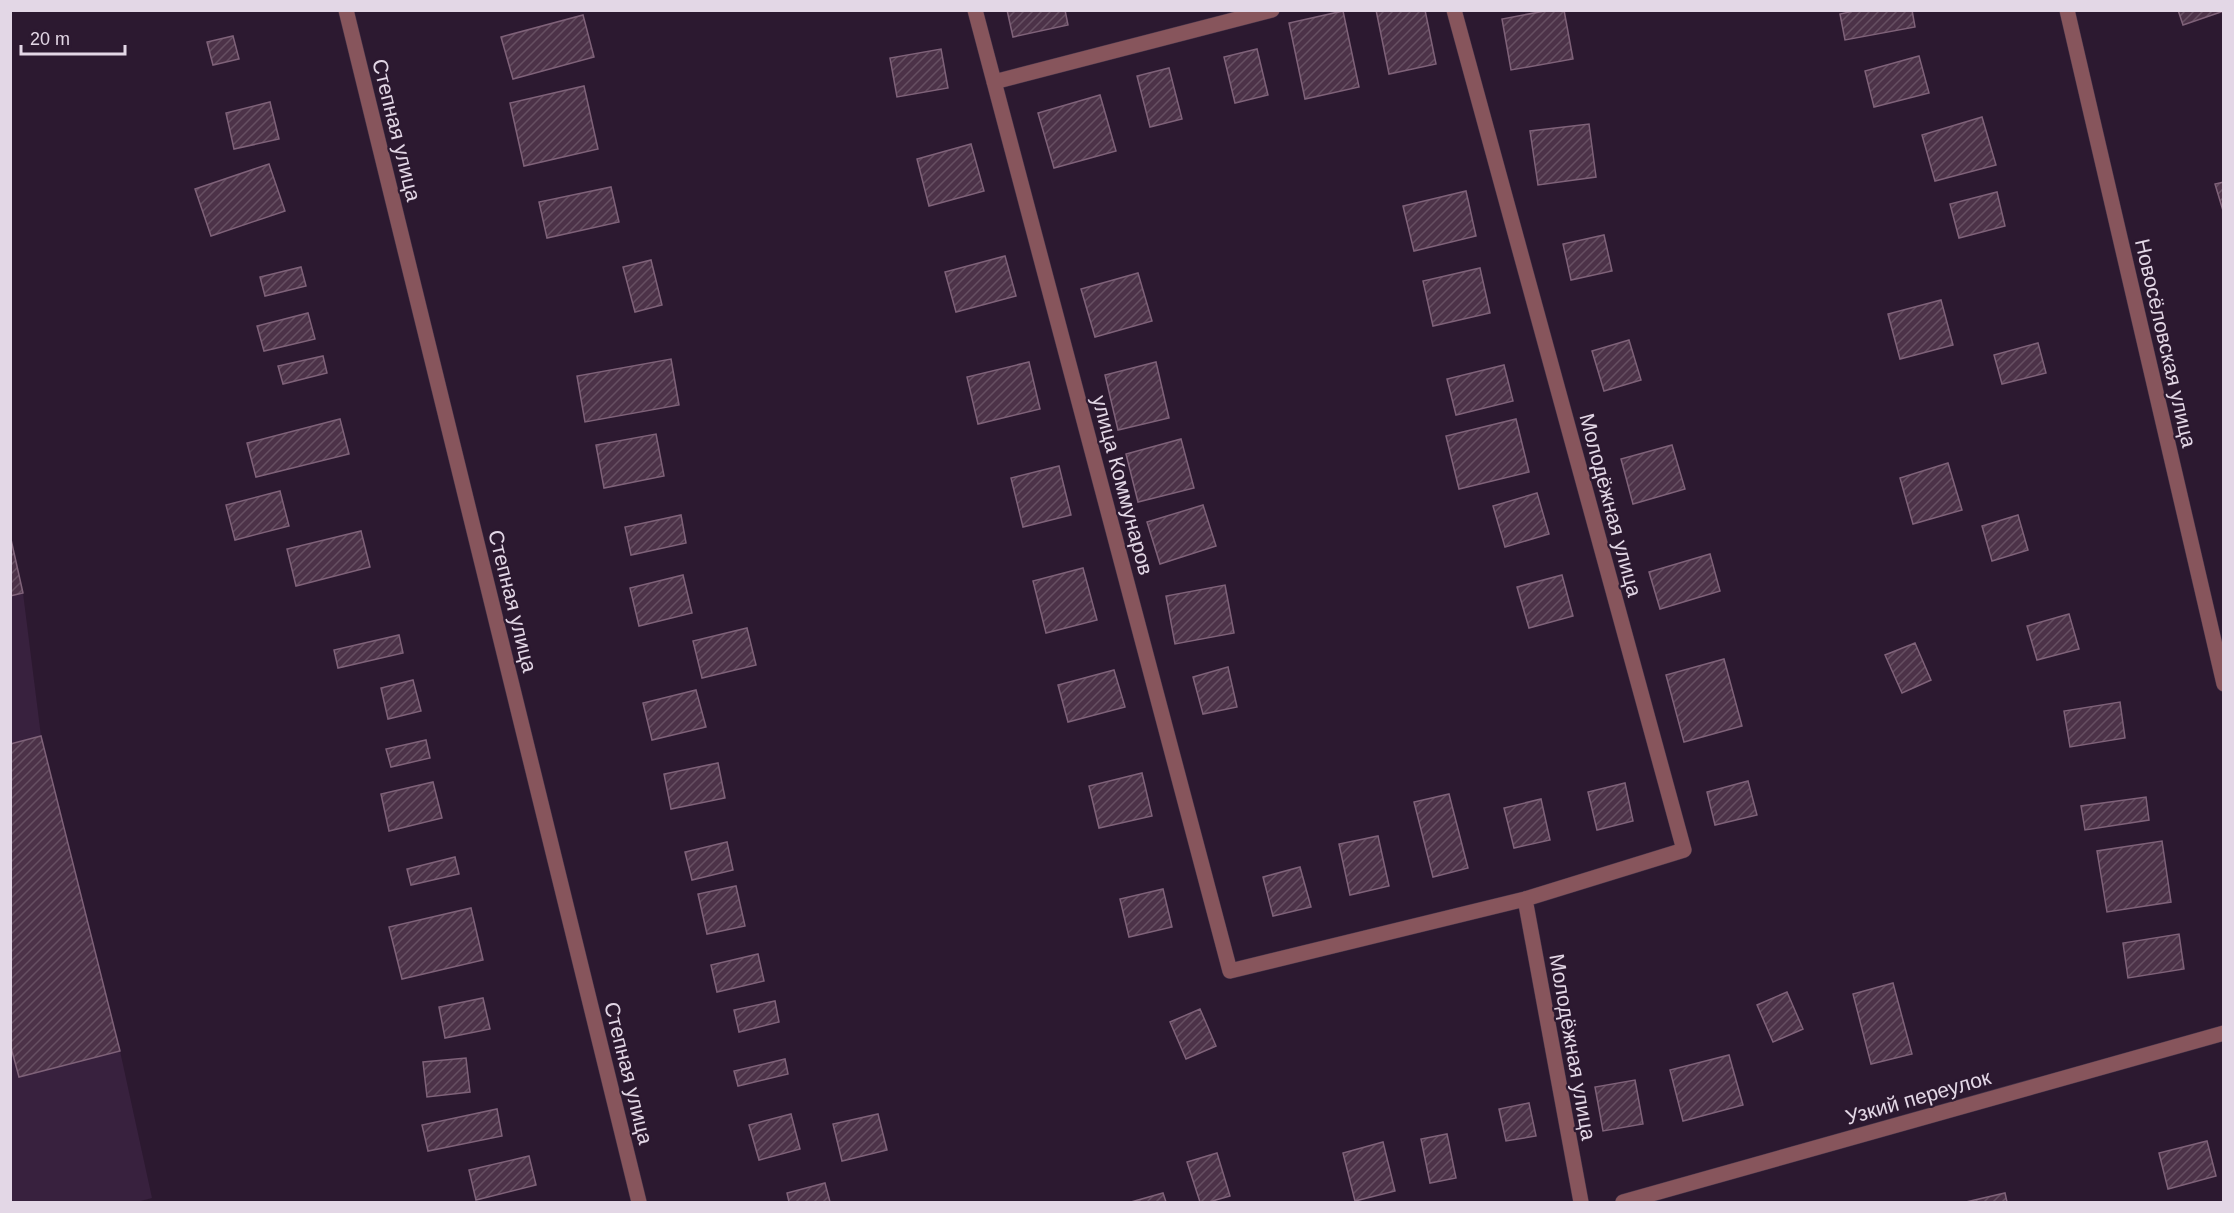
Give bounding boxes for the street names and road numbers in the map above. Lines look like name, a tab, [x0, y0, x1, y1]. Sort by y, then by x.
street label: Степная улица	[368, 56, 426, 204]
street label: Новосёловская улица	[2131, 236, 2201, 450]
street label: улица Коммунаров	[1088, 393, 1158, 577]
street label: Молодёжная улица	[1575, 411, 1647, 599]
street label: Степная улица	[484, 527, 542, 675]
street label: Молодёжная улица	[1545, 952, 1601, 1142]
street label: Степная улица	[600, 999, 658, 1147]
street label: Узкий переулок	[1843, 1065, 1994, 1129]

